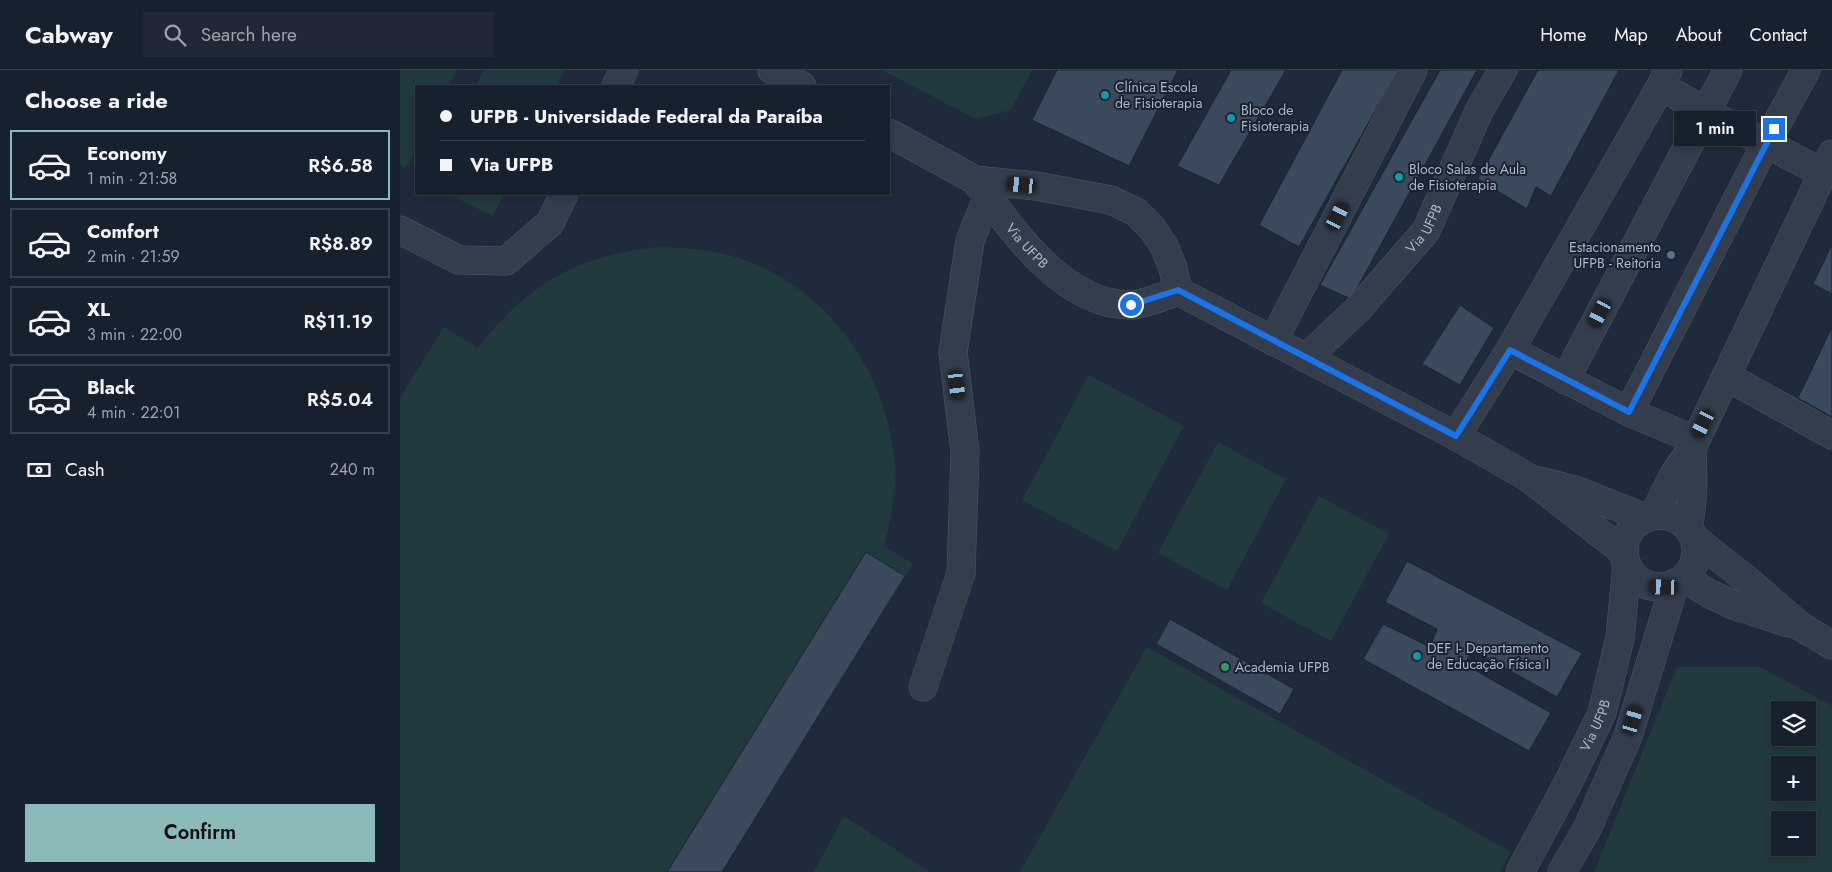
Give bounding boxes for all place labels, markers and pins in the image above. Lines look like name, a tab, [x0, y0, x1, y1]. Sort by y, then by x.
place label: Clínica Escola de Fisioterapia	[1115, 77, 1202, 113]
marker: Clínica Escola de Fisioterapia	[1099, 89, 1111, 101]
place label: Bloco de Fisioterapia	[1241, 100, 1309, 136]
marker: Bloco de Fisioterapia	[1225, 112, 1237, 124]
place label: Bloco Salas de Aula de Fisioterapia	[1409, 159, 1526, 195]
marker: Bloco Salas de Aula de Fisioterapia	[1393, 171, 1405, 183]
place label: Estacionamento UFPB - Reitoria	[1569, 237, 1661, 273]
marker: Estacionamento UFPB - Reitoria	[1665, 249, 1677, 261]
place label: DEF I- Departamento de Educação Física I	[1427, 638, 1549, 674]
marker: DEF I- Departamento de Educação Física I	[1411, 650, 1423, 662]
place label: Academia UFPB	[1235, 657, 1330, 677]
marker: Academia UFPB	[1219, 661, 1231, 673]

